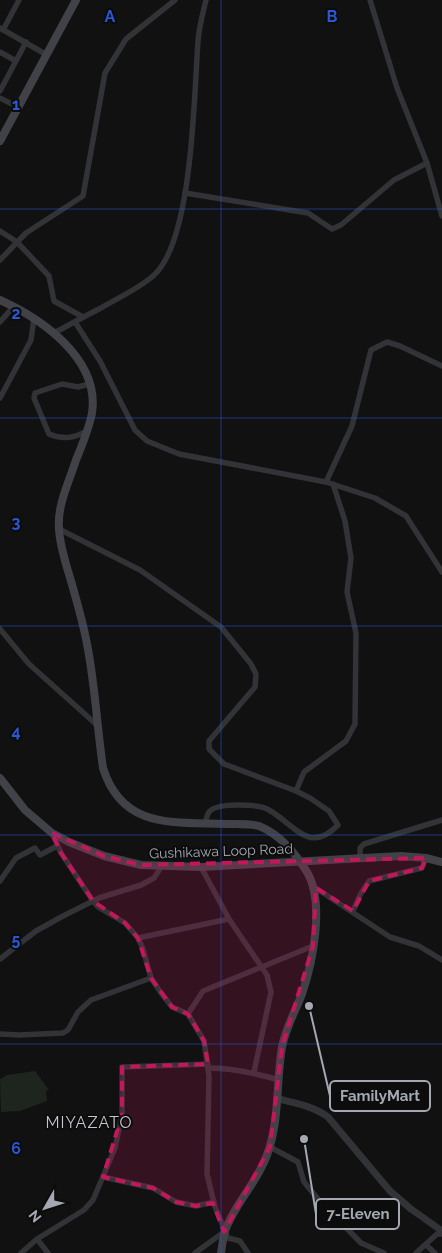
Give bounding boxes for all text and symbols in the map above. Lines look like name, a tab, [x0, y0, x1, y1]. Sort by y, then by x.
text: A	[105, 7, 116, 26]
text: B	[327, 7, 338, 26]
text: 1	[12, 95, 20, 114]
text: 2	[11, 304, 21, 323]
text: 3	[12, 513, 21, 532]
text: 4	[11, 722, 21, 741]
street label: Gushikawa Loop Road	[149, 840, 293, 862]
text: 5	[12, 930, 21, 949]
callout: FamilyMart	[330, 1081, 430, 1111]
text: FamilyMart	[340, 1087, 420, 1105]
district label: MIYAZATO	[45, 1113, 133, 1132]
text: 6	[11, 1139, 21, 1158]
north arrow	[20, 1183, 70, 1233]
callout: 7-Eleven	[316, 1199, 399, 1229]
text: 7-Eleven	[327, 1205, 389, 1223]
text: N	[25, 1207, 44, 1225]

